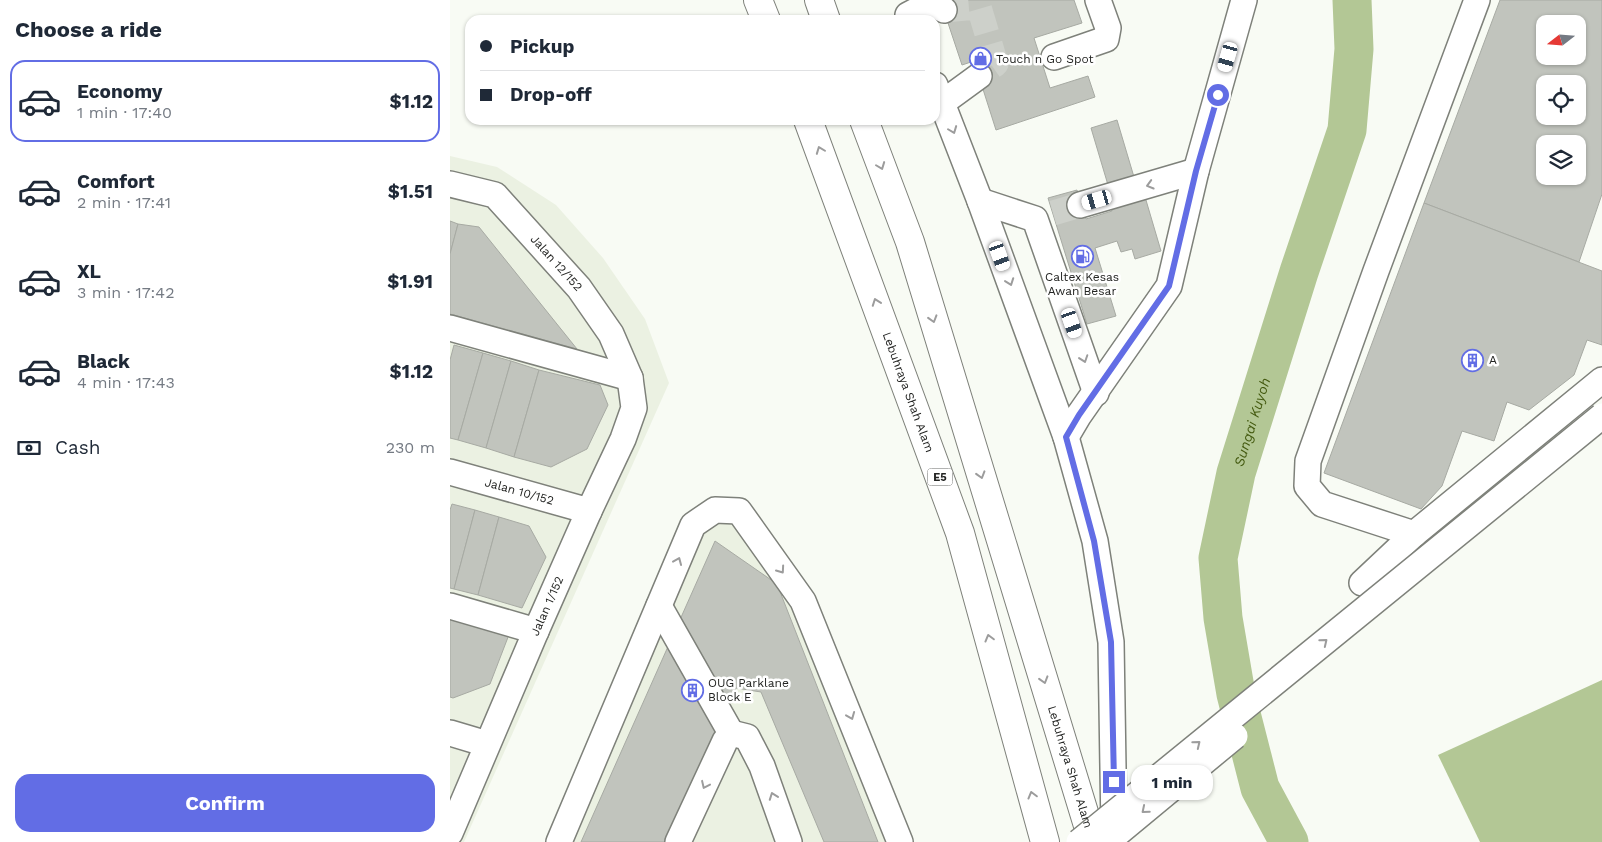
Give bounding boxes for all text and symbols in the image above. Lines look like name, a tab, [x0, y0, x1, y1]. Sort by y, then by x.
north arrow	[1536, 15, 1586, 65]
map controls	[1536, 15, 1586, 185]
text: Choose a ride	[15, 17, 162, 42]
text: Pickup	[510, 35, 574, 58]
car	[1216, 41, 1239, 73]
shop icon: Touch n Go Spot	[968, 47, 992, 71]
place label: Touch n Go Spot	[996, 52, 1094, 66]
button: locate	[1536, 75, 1586, 125]
icon: car	[17, 79, 62, 124]
text: Economy	[77, 80, 162, 103]
text: Drop-off	[510, 83, 592, 106]
route start	[1207, 84, 1229, 106]
text: $1.12	[390, 90, 433, 113]
text: 1 min · 17:40	[77, 103, 172, 122]
one-way arrow	[946, 125, 957, 134]
button: layers	[1536, 135, 1586, 185]
one-way arrow	[815, 146, 825, 154]
one-way arrow	[875, 161, 885, 169]
icon: car	[17, 169, 62, 214]
text: Comfort	[77, 170, 155, 193]
one-way arrow	[1146, 179, 1154, 189]
text: $1.51	[388, 180, 433, 203]
car	[1080, 189, 1113, 211]
text: 2 min · 17:41	[77, 193, 171, 212]
street label: Jalan 12/152	[528, 232, 585, 294]
car	[987, 239, 1012, 273]
fuel station icon: Caltex Kesas Awan Besar	[1070, 244, 1094, 268]
icon: car	[17, 259, 62, 304]
text: XL	[77, 260, 101, 283]
text: $1.91	[387, 270, 433, 293]
place label: Caltex Kesas Awan Besar	[1045, 270, 1119, 298]
one-way arrow	[1004, 278, 1014, 286]
text: 3 min · 17:42	[77, 283, 174, 302]
one-way arrow	[872, 298, 882, 307]
car	[1060, 306, 1083, 340]
one-way arrow	[928, 315, 938, 323]
street label: Lebuhraya Shah Alam	[880, 330, 937, 454]
building icon: A	[1461, 348, 1485, 372]
icon: car	[17, 349, 62, 394]
text: Black	[77, 350, 130, 373]
place label: A	[1489, 353, 1497, 367]
one-way arrow	[1078, 354, 1088, 363]
text: $1.12	[390, 360, 433, 383]
text: 4 min · 17:43	[77, 373, 175, 392]
water label: Sungai Kuyoh	[1231, 376, 1273, 468]
icon: cash	[15, 434, 43, 462]
text: Cash	[55, 436, 101, 459]
text: 230 m	[386, 438, 435, 457]
road number: E5	[928, 468, 952, 486]
one-way arrow	[975, 470, 985, 478]
street label: Jalan 10/152	[483, 475, 555, 508]
one-way arrow	[671, 557, 682, 566]
one-way arrow	[775, 564, 784, 574]
street label: Jalan 1/152	[528, 574, 566, 638]
one-way arrow	[984, 634, 995, 643]
one-way arrow	[1318, 638, 1327, 647]
place label: OUG Parklane Block E	[708, 676, 789, 704]
one-way arrow	[1038, 676, 1048, 684]
building icon: OUG Parklane Block E	[680, 678, 704, 702]
street label: Lebuhraya Shah Alam	[1045, 704, 1095, 830]
one-way arrow	[844, 711, 855, 720]
one-way arrow	[1192, 741, 1201, 750]
callout: 1 min	[1132, 764, 1214, 800]
route end	[1103, 771, 1125, 793]
text: 1 min	[1151, 773, 1193, 792]
button: Confirm	[15, 774, 435, 832]
one-way arrow	[700, 780, 711, 789]
one-way arrow	[1027, 791, 1038, 799]
one-way arrow	[769, 792, 779, 801]
one-way arrow	[1142, 805, 1151, 813]

